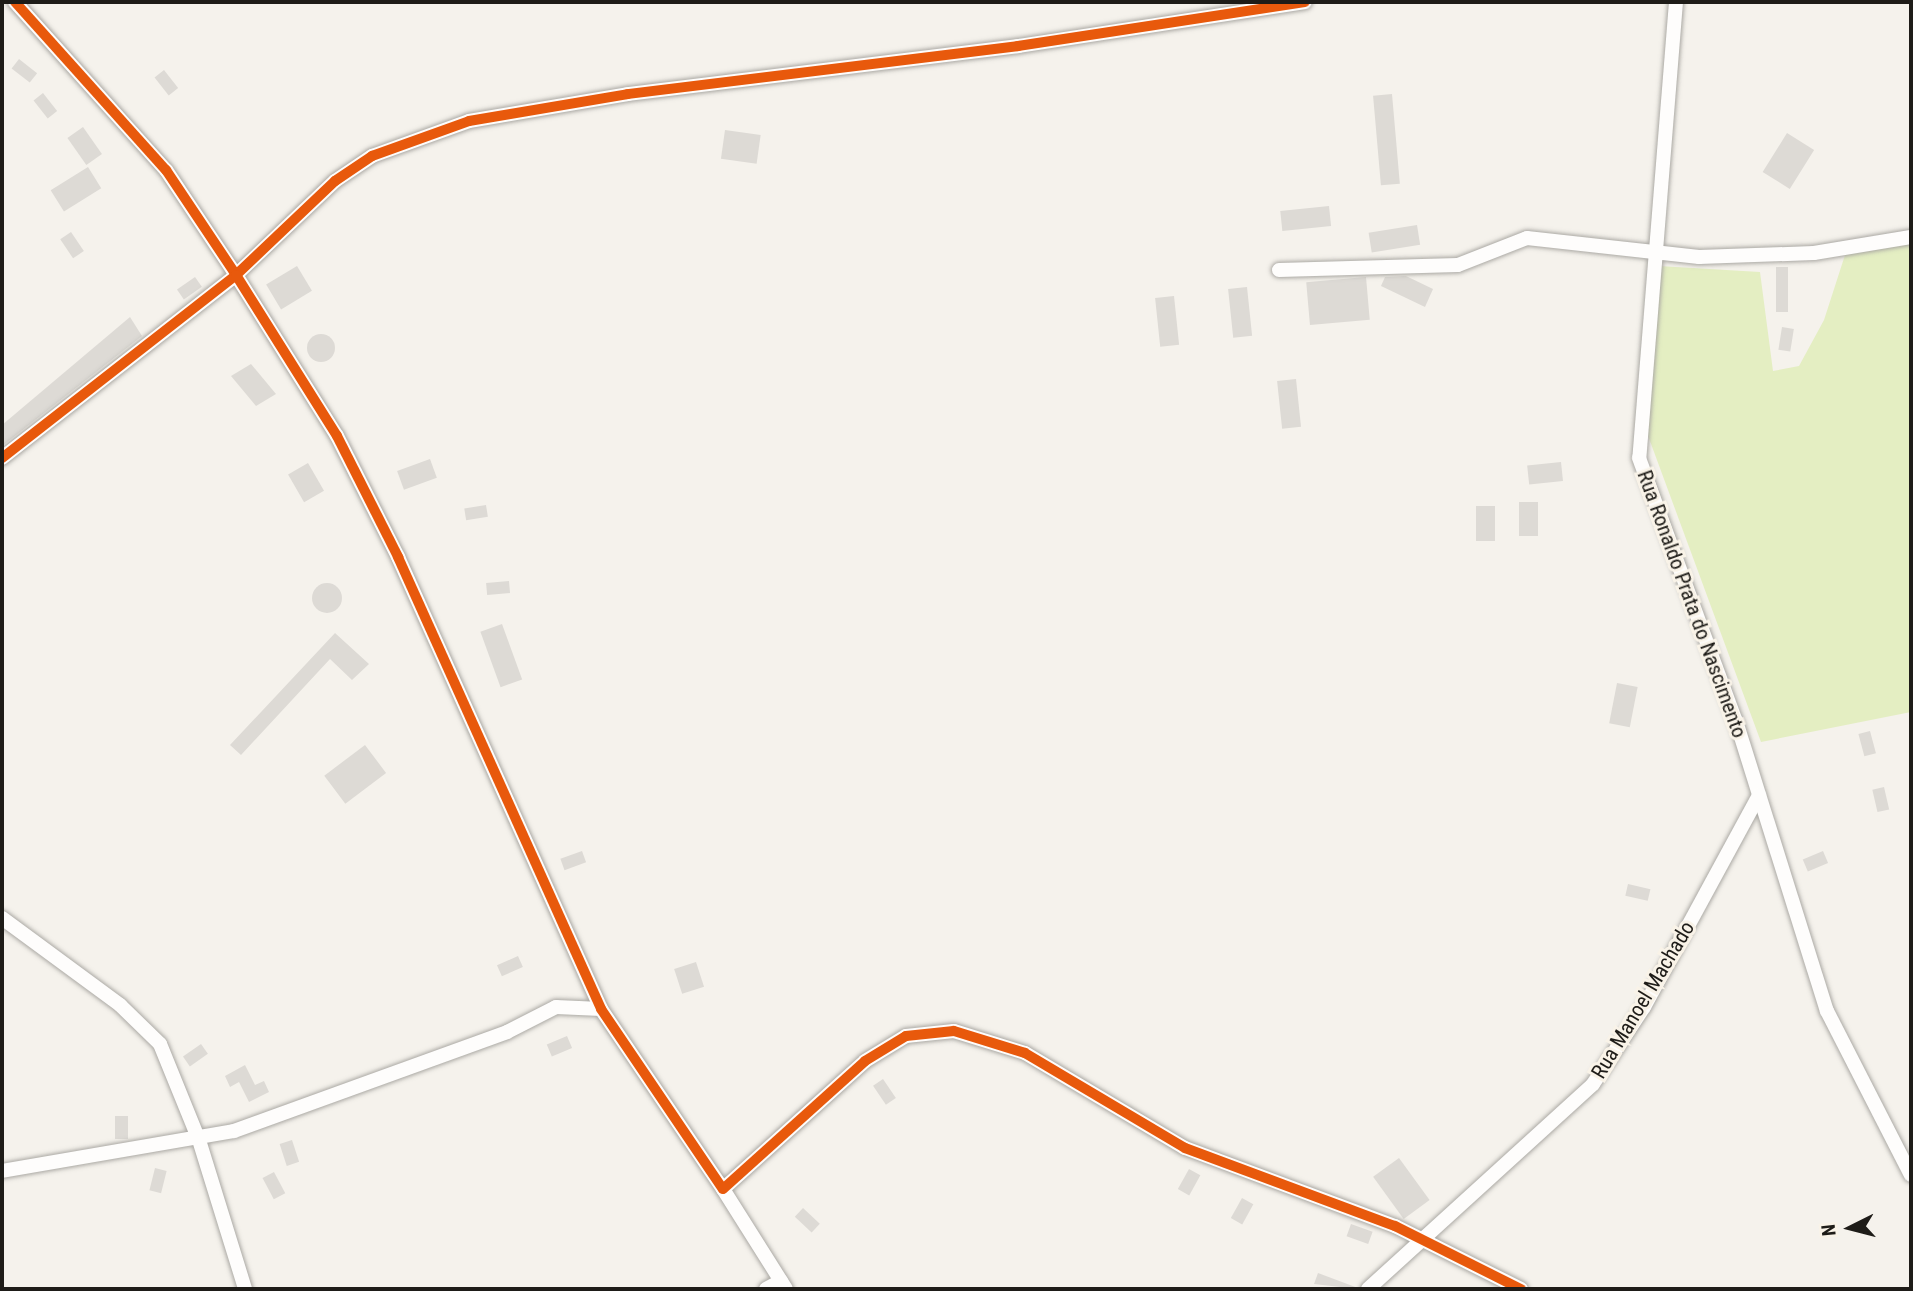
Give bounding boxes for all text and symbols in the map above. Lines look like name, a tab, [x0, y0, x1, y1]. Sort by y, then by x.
street label: Rua Ronaldo Prata do Nascimento	[1632, 467, 1752, 741]
street label: Rua Manoel Machado	[1586, 917, 1700, 1083]
north arrow	[1815, 1193, 1885, 1263]
text: N	[1817, 1223, 1841, 1237]

